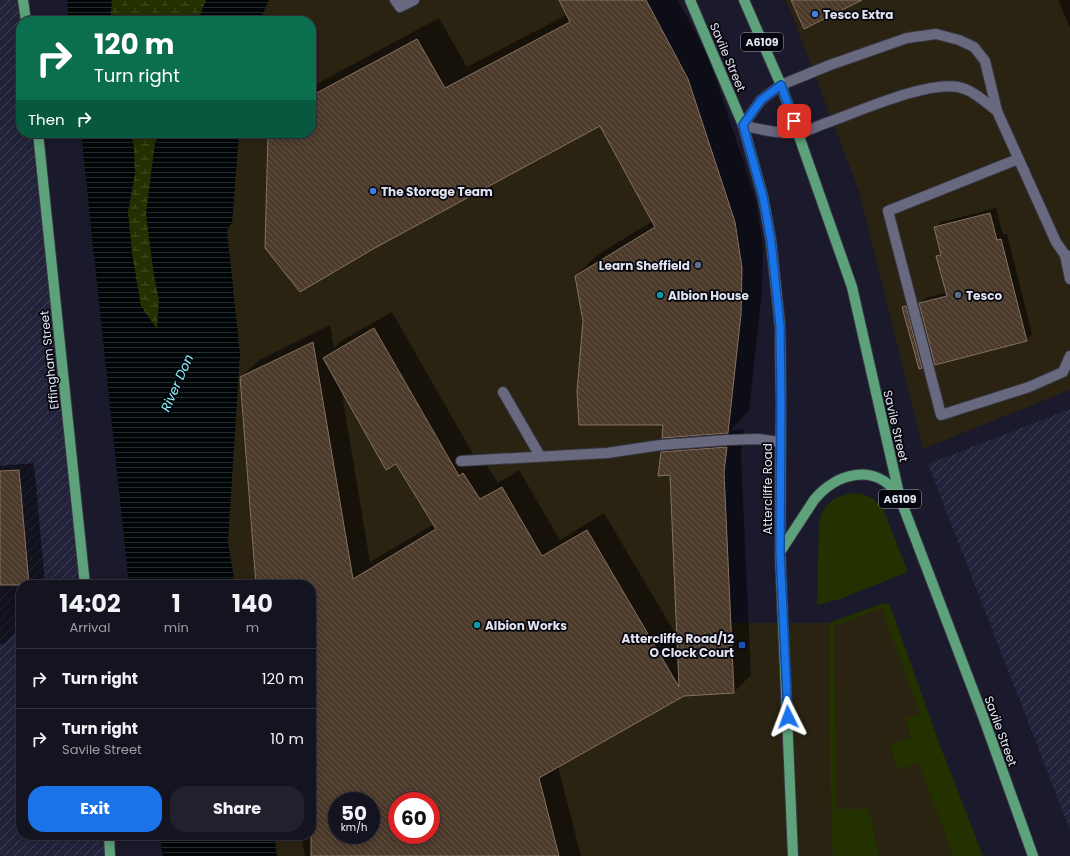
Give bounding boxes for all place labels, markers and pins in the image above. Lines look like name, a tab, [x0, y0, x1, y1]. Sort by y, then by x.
place label: Tesco Extra	[823, 6, 893, 23]
marker: Tesco Extra	[810, 9, 820, 19]
pin	[777, 104, 811, 138]
place label: The Storage Team	[381, 183, 493, 200]
marker: The Storage Team	[368, 186, 378, 196]
place label: Learn Sheffield	[599, 257, 690, 274]
marker: Learn Sheffield	[693, 260, 703, 270]
place label: Albion House	[668, 287, 750, 304]
place label: Tesco	[966, 287, 1002, 304]
marker: Albion House	[655, 290, 665, 300]
marker: Tesco	[953, 290, 963, 300]
place label: Albion Works	[485, 617, 567, 634]
marker: Albion Works	[472, 620, 482, 630]
place label: Attercliffe Road/12 O Clock Court	[621, 630, 734, 661]
marker: Attercliffe Road/12 O Clock Court	[737, 640, 747, 650]

